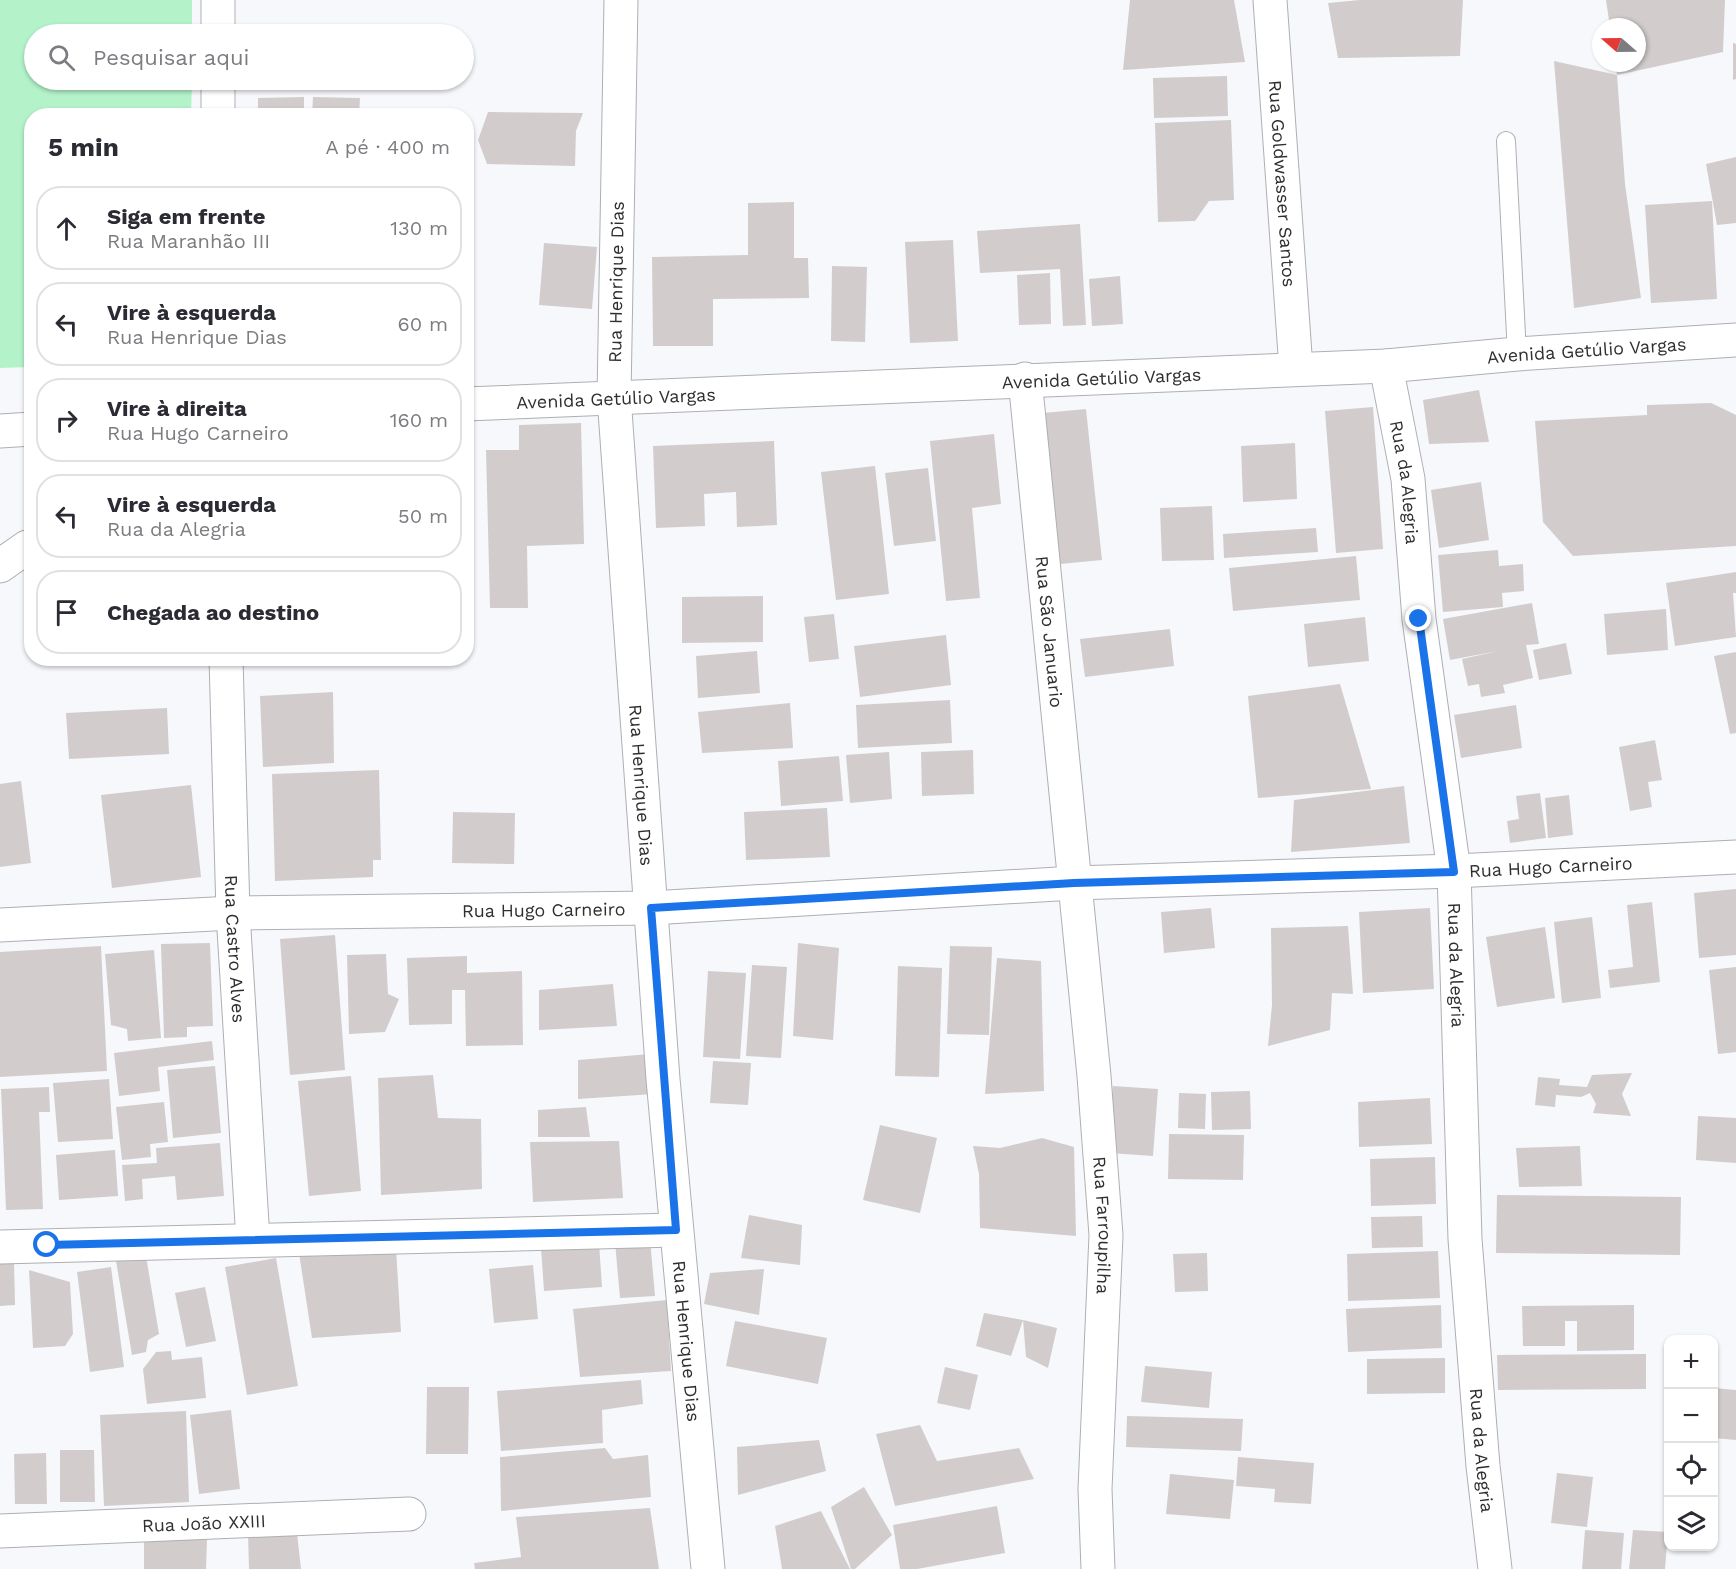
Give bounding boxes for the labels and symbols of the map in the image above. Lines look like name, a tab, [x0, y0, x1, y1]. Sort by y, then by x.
north arrow	[1592, 18, 1646, 72]
street label: Rua Goldwasser Santos	[1265, 79, 1301, 288]
street label: Rua Henrique Dias	[604, 201, 628, 363]
street label: Avenida Getúlio Vargas	[1486, 333, 1687, 367]
street label: Avenida Getúlio Vargas	[1001, 363, 1202, 392]
street label: Avenida Getúlio Vargas	[516, 383, 716, 412]
street label: Rua da Alegria	[1386, 418, 1424, 545]
street label: Rua São Januario	[1032, 555, 1068, 709]
route end	[1405, 605, 1431, 631]
street label: Rua Henrique Dias	[626, 703, 658, 866]
street label: Rua Hugo Carneiro	[1468, 852, 1633, 881]
street label: Rua Castro Alves	[221, 875, 250, 1023]
street label: Rua Hugo Carneiro	[462, 898, 626, 921]
street label: Rua da Alegria	[1444, 902, 1469, 1028]
street label: Rua Farroupilha	[1090, 1155, 1117, 1295]
route start	[33, 1231, 59, 1257]
street label: Rua Henrique Dias	[669, 1259, 705, 1423]
street label: Rua da Alegria	[1466, 1387, 1499, 1514]
street label: Rua João XXIII	[142, 1509, 266, 1536]

